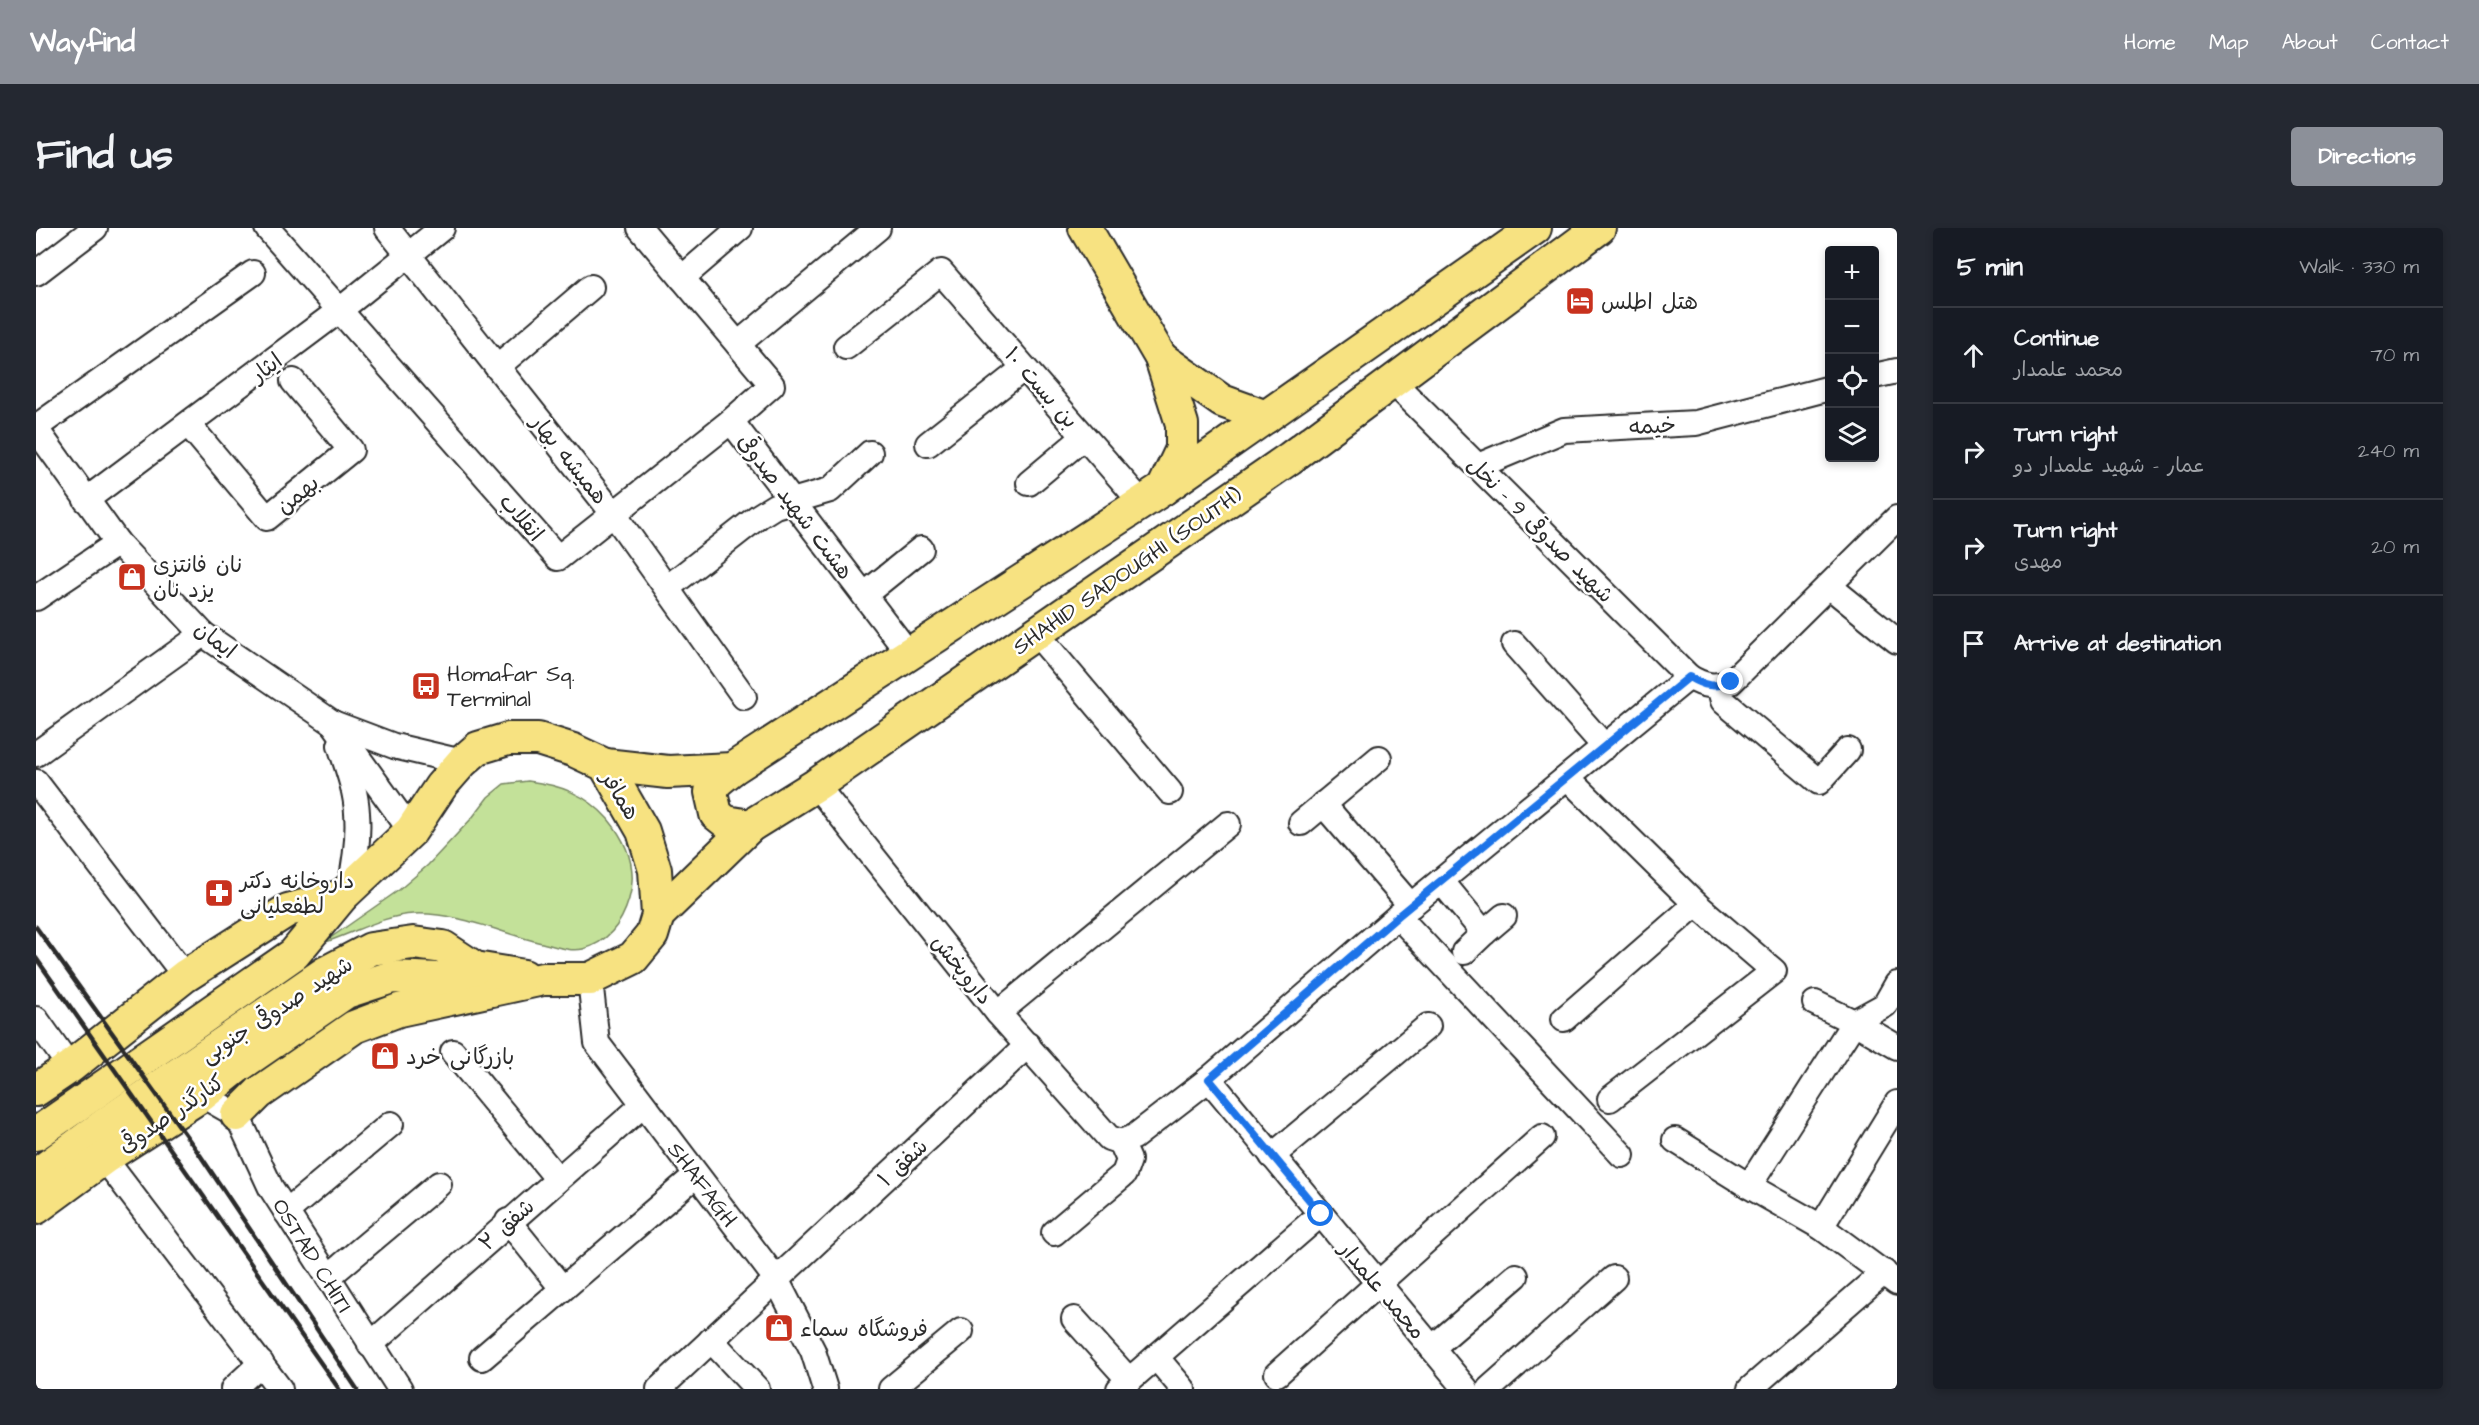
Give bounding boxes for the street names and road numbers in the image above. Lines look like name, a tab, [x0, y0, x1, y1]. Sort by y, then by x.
street label: بن بست ۱۰	[997, 340, 1085, 436]
street label: ایثار	[243, 346, 289, 392]
street label: همیشه بهار	[522, 407, 615, 511]
street label: خیمه	[1628, 410, 1677, 443]
street label: هشت شهید صدوقی	[730, 427, 860, 586]
street label: شهید صدوقی 9 - نخل	[1460, 450, 1620, 610]
street label: بهمن	[270, 468, 326, 522]
street label: SHAHID SADOUGHI (SOUTH)	[1007, 480, 1249, 663]
street label: انقلاب	[491, 487, 550, 549]
street label: ایمان	[188, 614, 243, 666]
street label: همافر	[592, 764, 647, 826]
street label: داروپخش	[924, 928, 1000, 1012]
street label: شهید صدوقی جنوبی	[194, 949, 359, 1071]
street label: کنارگذر صدوقی	[112, 1067, 231, 1161]
street label: شفق ۱	[871, 1132, 935, 1194]
street label: SHAFAGH	[660, 1136, 744, 1234]
street label: شفق ۲	[472, 1192, 542, 1259]
street label: OSTAD CHITI	[264, 1193, 359, 1319]
street label: محمد علمدار	[1330, 1234, 1432, 1347]

